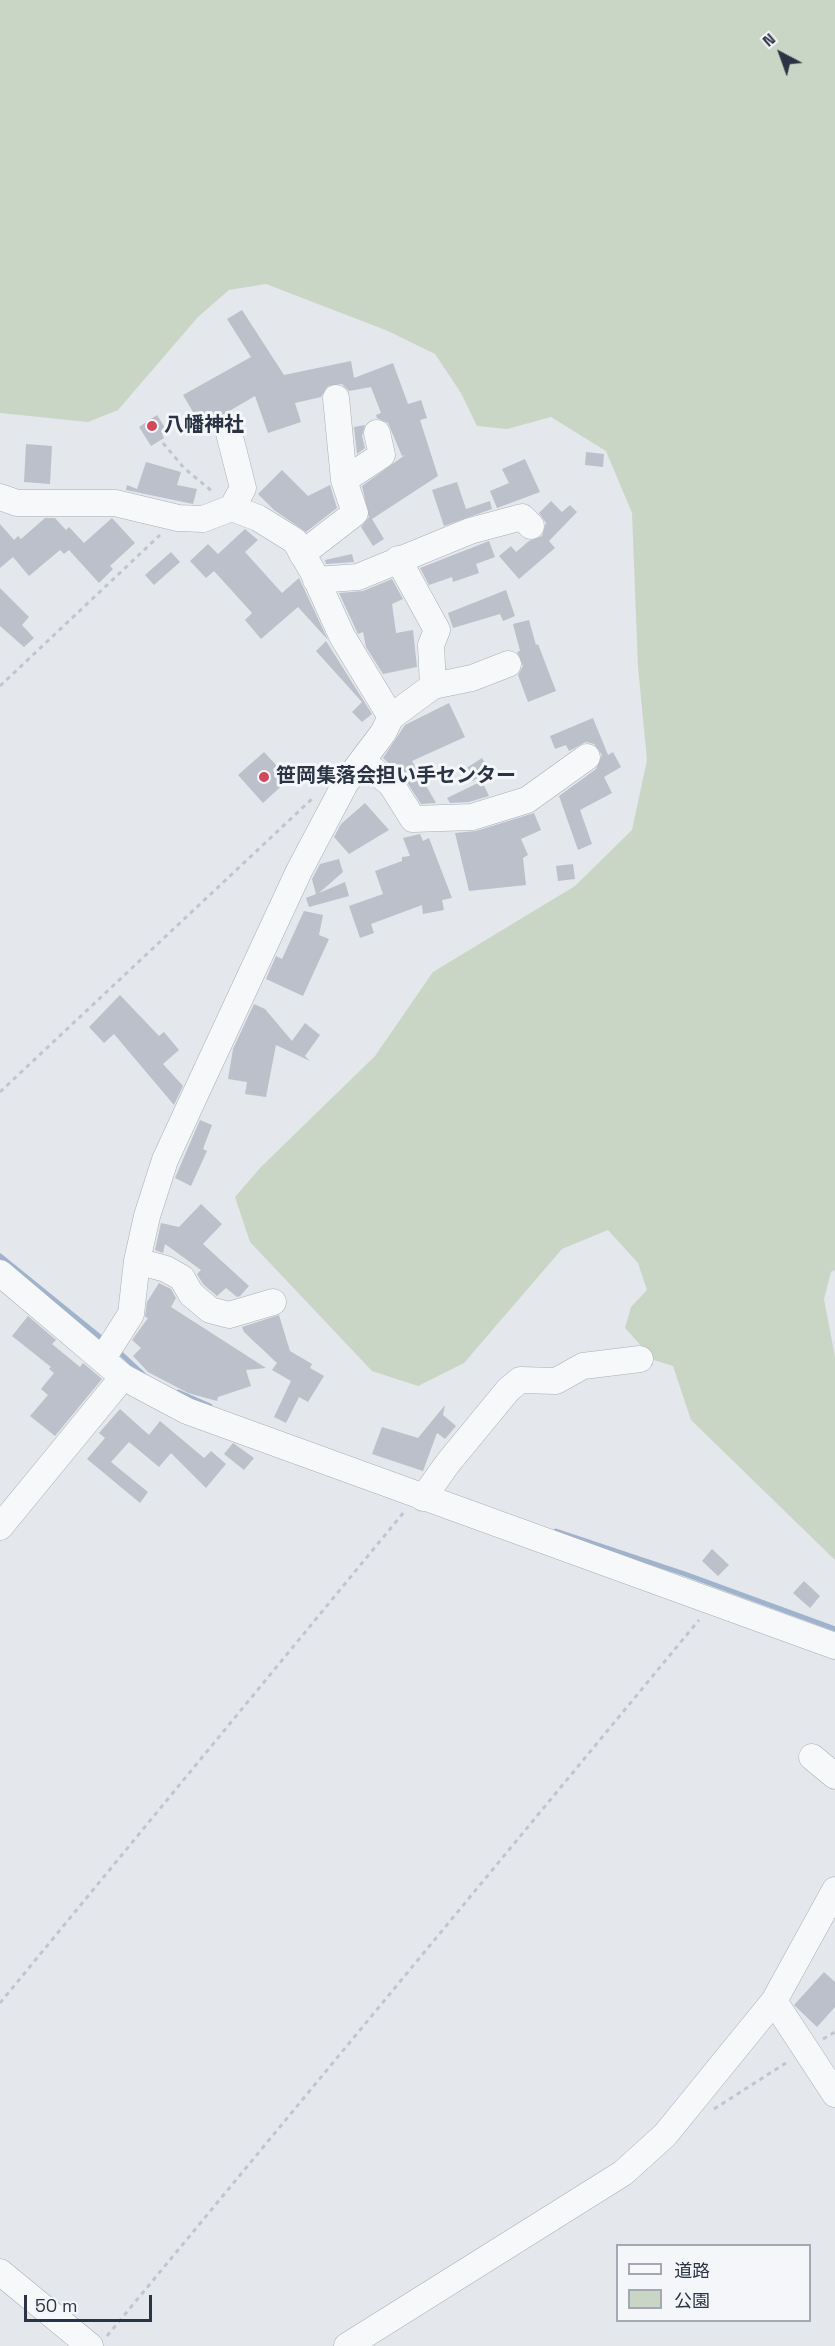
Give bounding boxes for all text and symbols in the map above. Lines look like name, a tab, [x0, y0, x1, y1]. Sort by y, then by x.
north arrow	[751, 24, 811, 84]
text: N	[758, 29, 780, 51]
place label: 八幡神社	[164, 414, 244, 438]
marker: 八幡神社	[145, 419, 159, 433]
place label: 笹岡集落会担い手センター	[276, 765, 516, 789]
marker: 笹岡集落会担い手センター	[257, 770, 271, 784]
legend	[616, 2244, 811, 2322]
text: 道路	[674, 2259, 710, 2282]
scale bar	[27, 2283, 154, 2321]
text: 公園	[674, 2289, 710, 2312]
text: 50 m	[35, 2294, 77, 2317]

